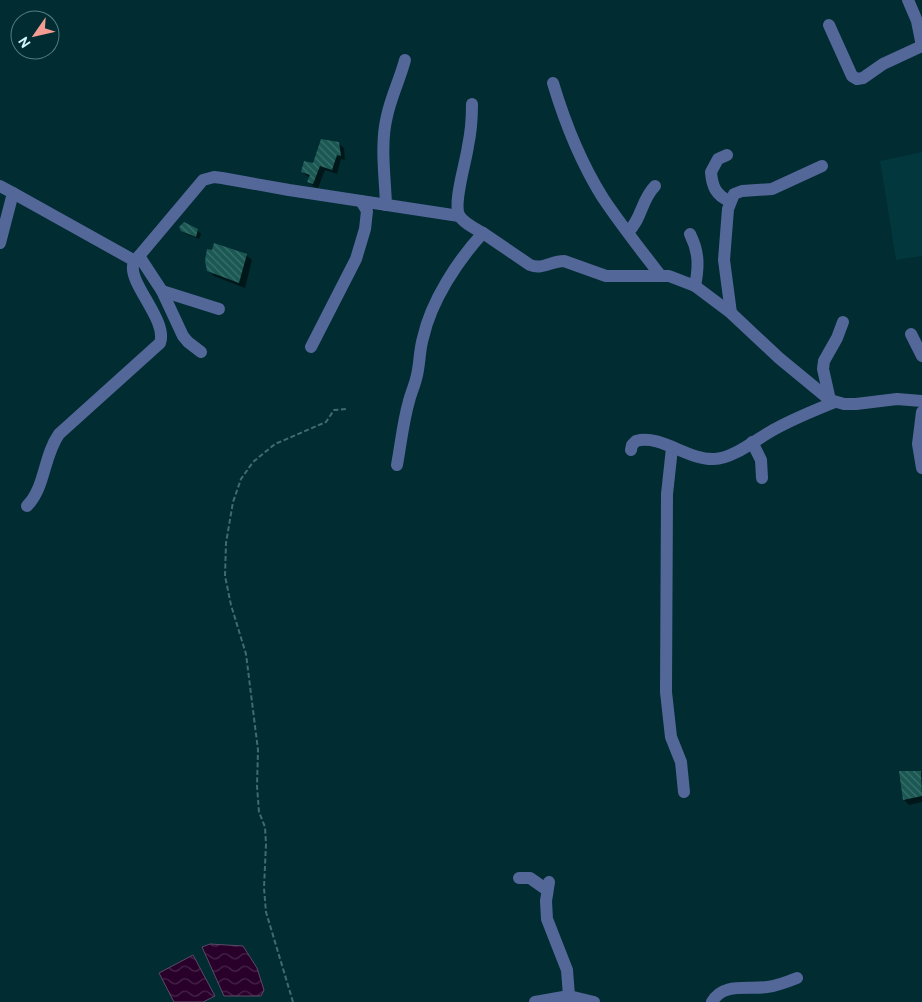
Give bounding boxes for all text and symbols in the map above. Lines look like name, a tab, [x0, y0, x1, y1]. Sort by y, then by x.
north arrow	[10, 10, 60, 60]
text: N	[16, 33, 35, 50]

